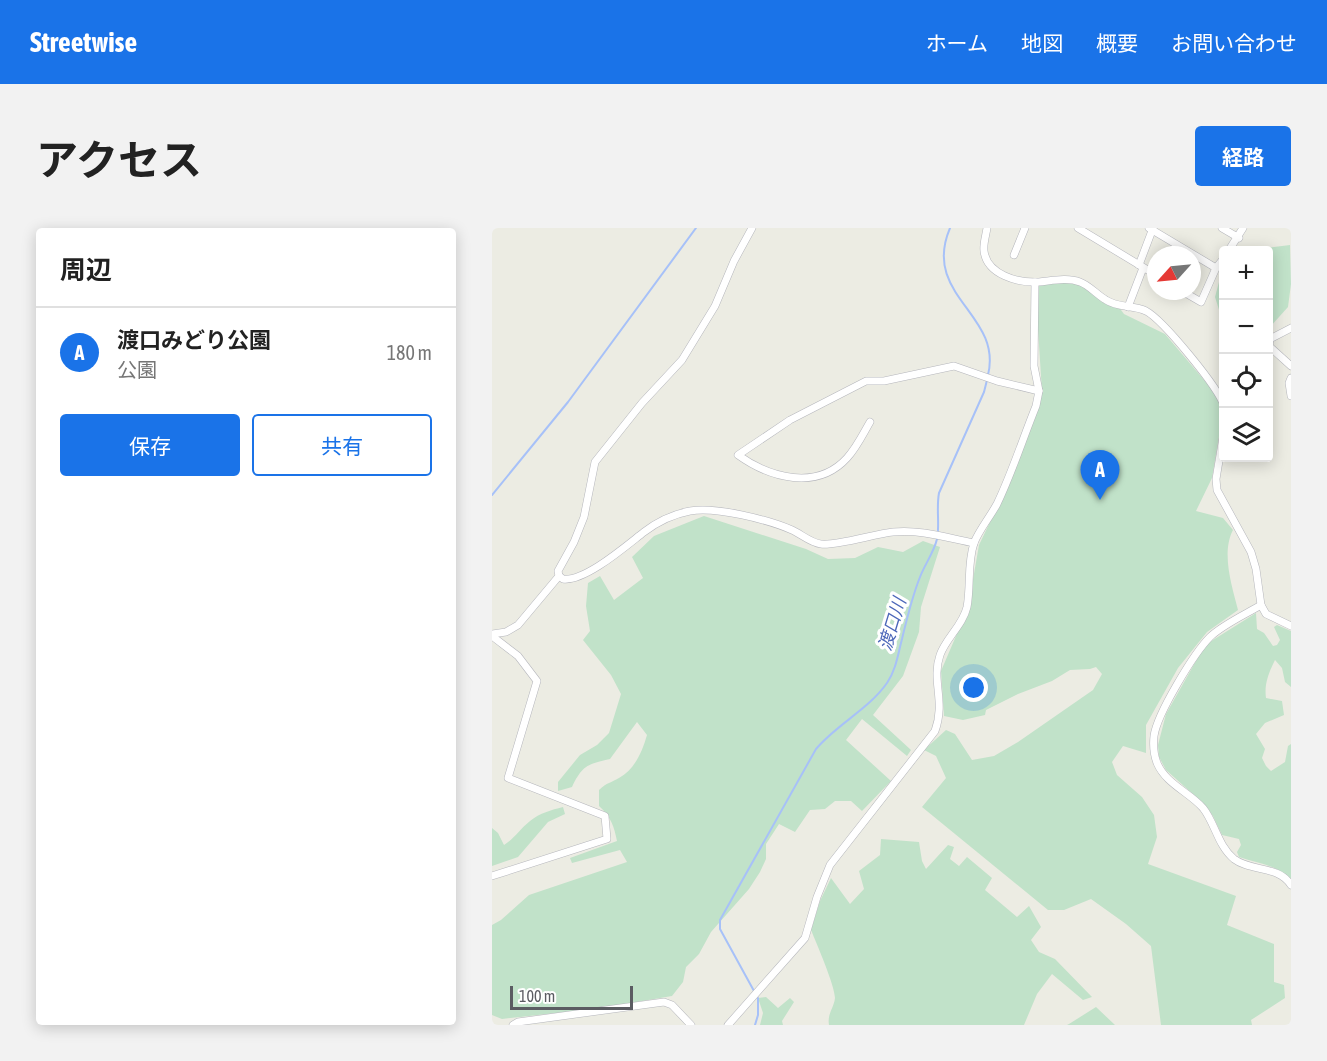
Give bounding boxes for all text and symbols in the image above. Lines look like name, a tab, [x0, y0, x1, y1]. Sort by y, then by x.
text: Streetwise	[30, 26, 137, 58]
text: ホーム	[926, 31, 988, 55]
text: 地図	[1021, 31, 1063, 55]
text: 概要	[1096, 31, 1138, 55]
text: お問い合わせ	[1171, 31, 1297, 55]
button: 経路	[1195, 126, 1291, 186]
text: アクセス	[36, 136, 202, 184]
north arrow	[1147, 246, 1201, 300]
map controls	[1219, 246, 1273, 462]
button: +	[1219, 246, 1273, 300]
text: 周辺	[60, 255, 112, 285]
button: −	[1219, 300, 1273, 354]
text: 渡口みどり公園	[117, 327, 271, 353]
text: A	[75, 341, 84, 364]
text: 180 m	[387, 341, 432, 364]
button: locate	[1219, 354, 1273, 408]
text: 公園	[117, 358, 157, 381]
button: layers	[1219, 408, 1273, 462]
button: 保存	[60, 414, 240, 476]
button: 共有	[252, 414, 432, 476]
pin: A	[1080, 450, 1120, 500]
water label: 渡口川	[874, 593, 911, 653]
your location	[959, 673, 988, 702]
scale bar	[510, 983, 633, 1010]
text: 100 m	[519, 987, 555, 1005]

